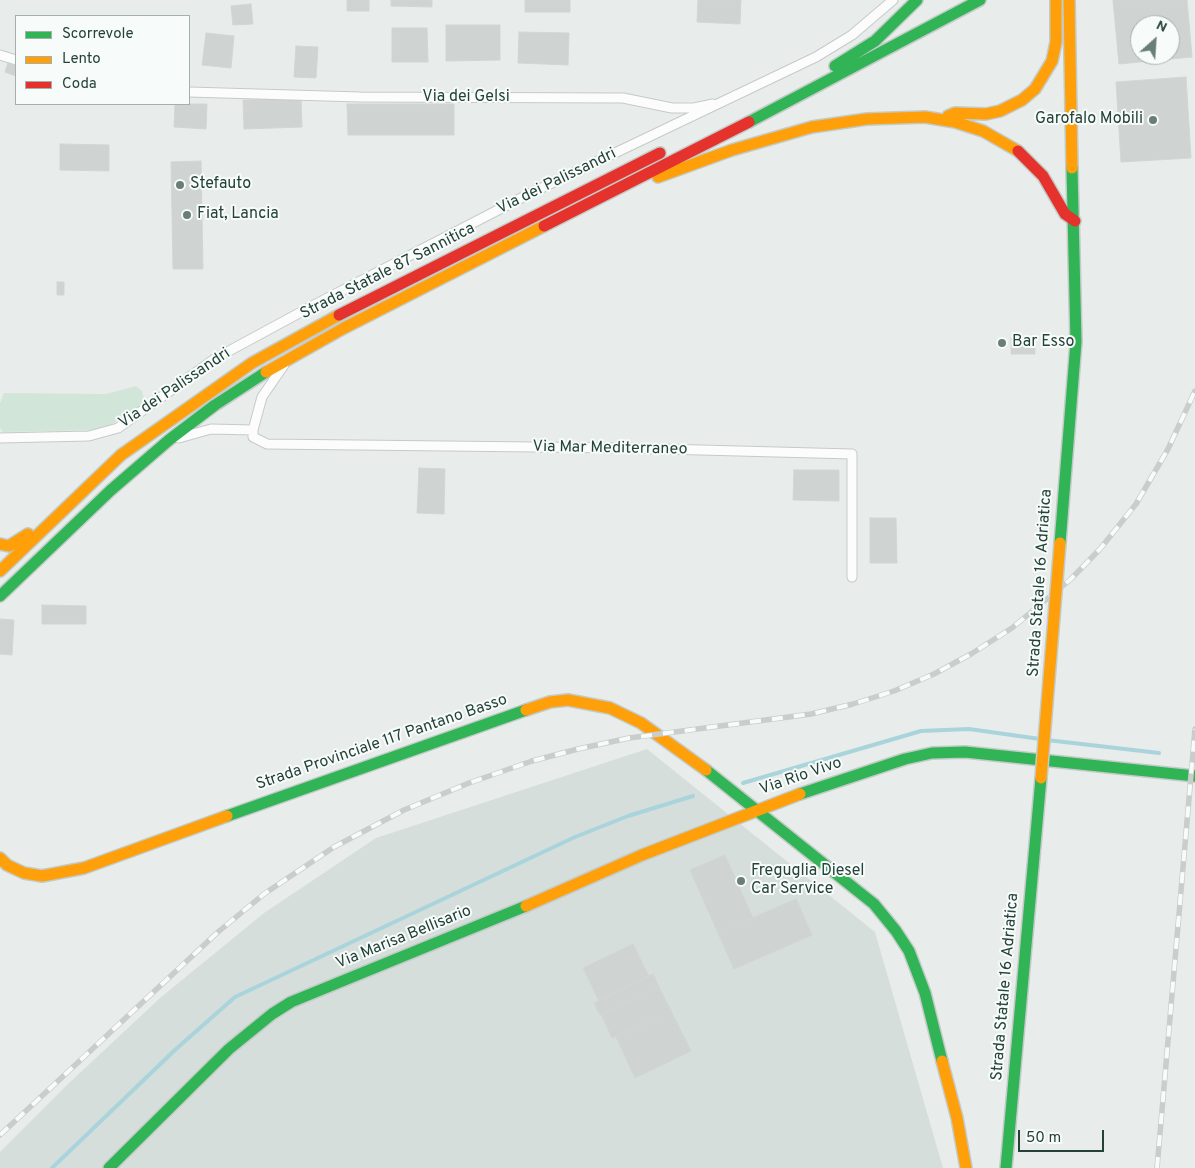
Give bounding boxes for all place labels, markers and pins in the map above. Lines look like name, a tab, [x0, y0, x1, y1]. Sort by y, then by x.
place label: Garofalo Mobili	[1035, 110, 1143, 130]
marker: Garofalo Mobili	[1147, 114, 1159, 126]
place label: Stefauto	[190, 175, 251, 195]
marker: Stefauto	[174, 179, 186, 191]
place label: Fiat, Lancia	[197, 205, 279, 225]
marker: Fiat, Lancia	[181, 209, 193, 221]
place label: Bar Esso	[1012, 333, 1074, 353]
marker: Bar Esso	[996, 337, 1008, 349]
place label: Freguglia Diesel Car Service	[751, 862, 864, 900]
marker: Freguglia Diesel Car Service	[735, 875, 747, 887]

